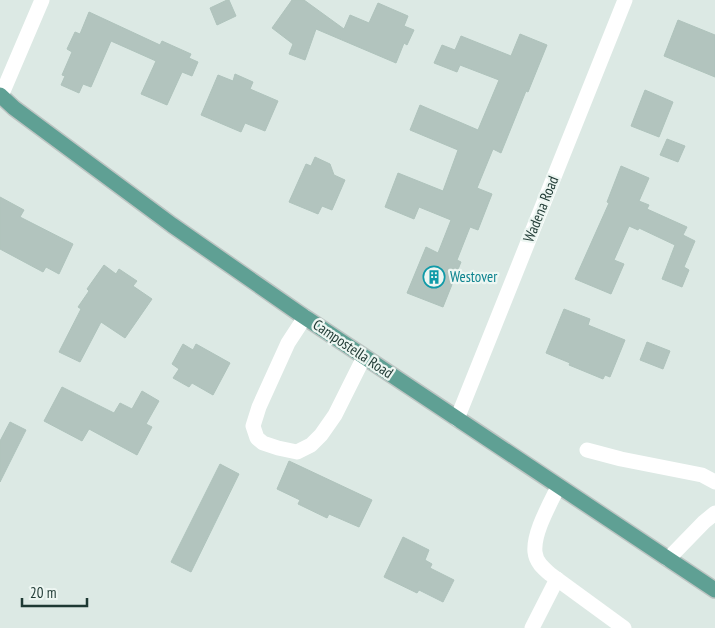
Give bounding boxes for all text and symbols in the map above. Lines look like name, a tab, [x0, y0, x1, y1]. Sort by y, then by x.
street label: Wadena Road	[519, 173, 562, 245]
building icon: Westover	[422, 265, 446, 289]
place label: Westover	[450, 267, 498, 286]
street label: Campostella Road	[310, 315, 397, 382]
scale bar	[22, 576, 88, 608]
text: 20 m	[30, 583, 56, 602]

